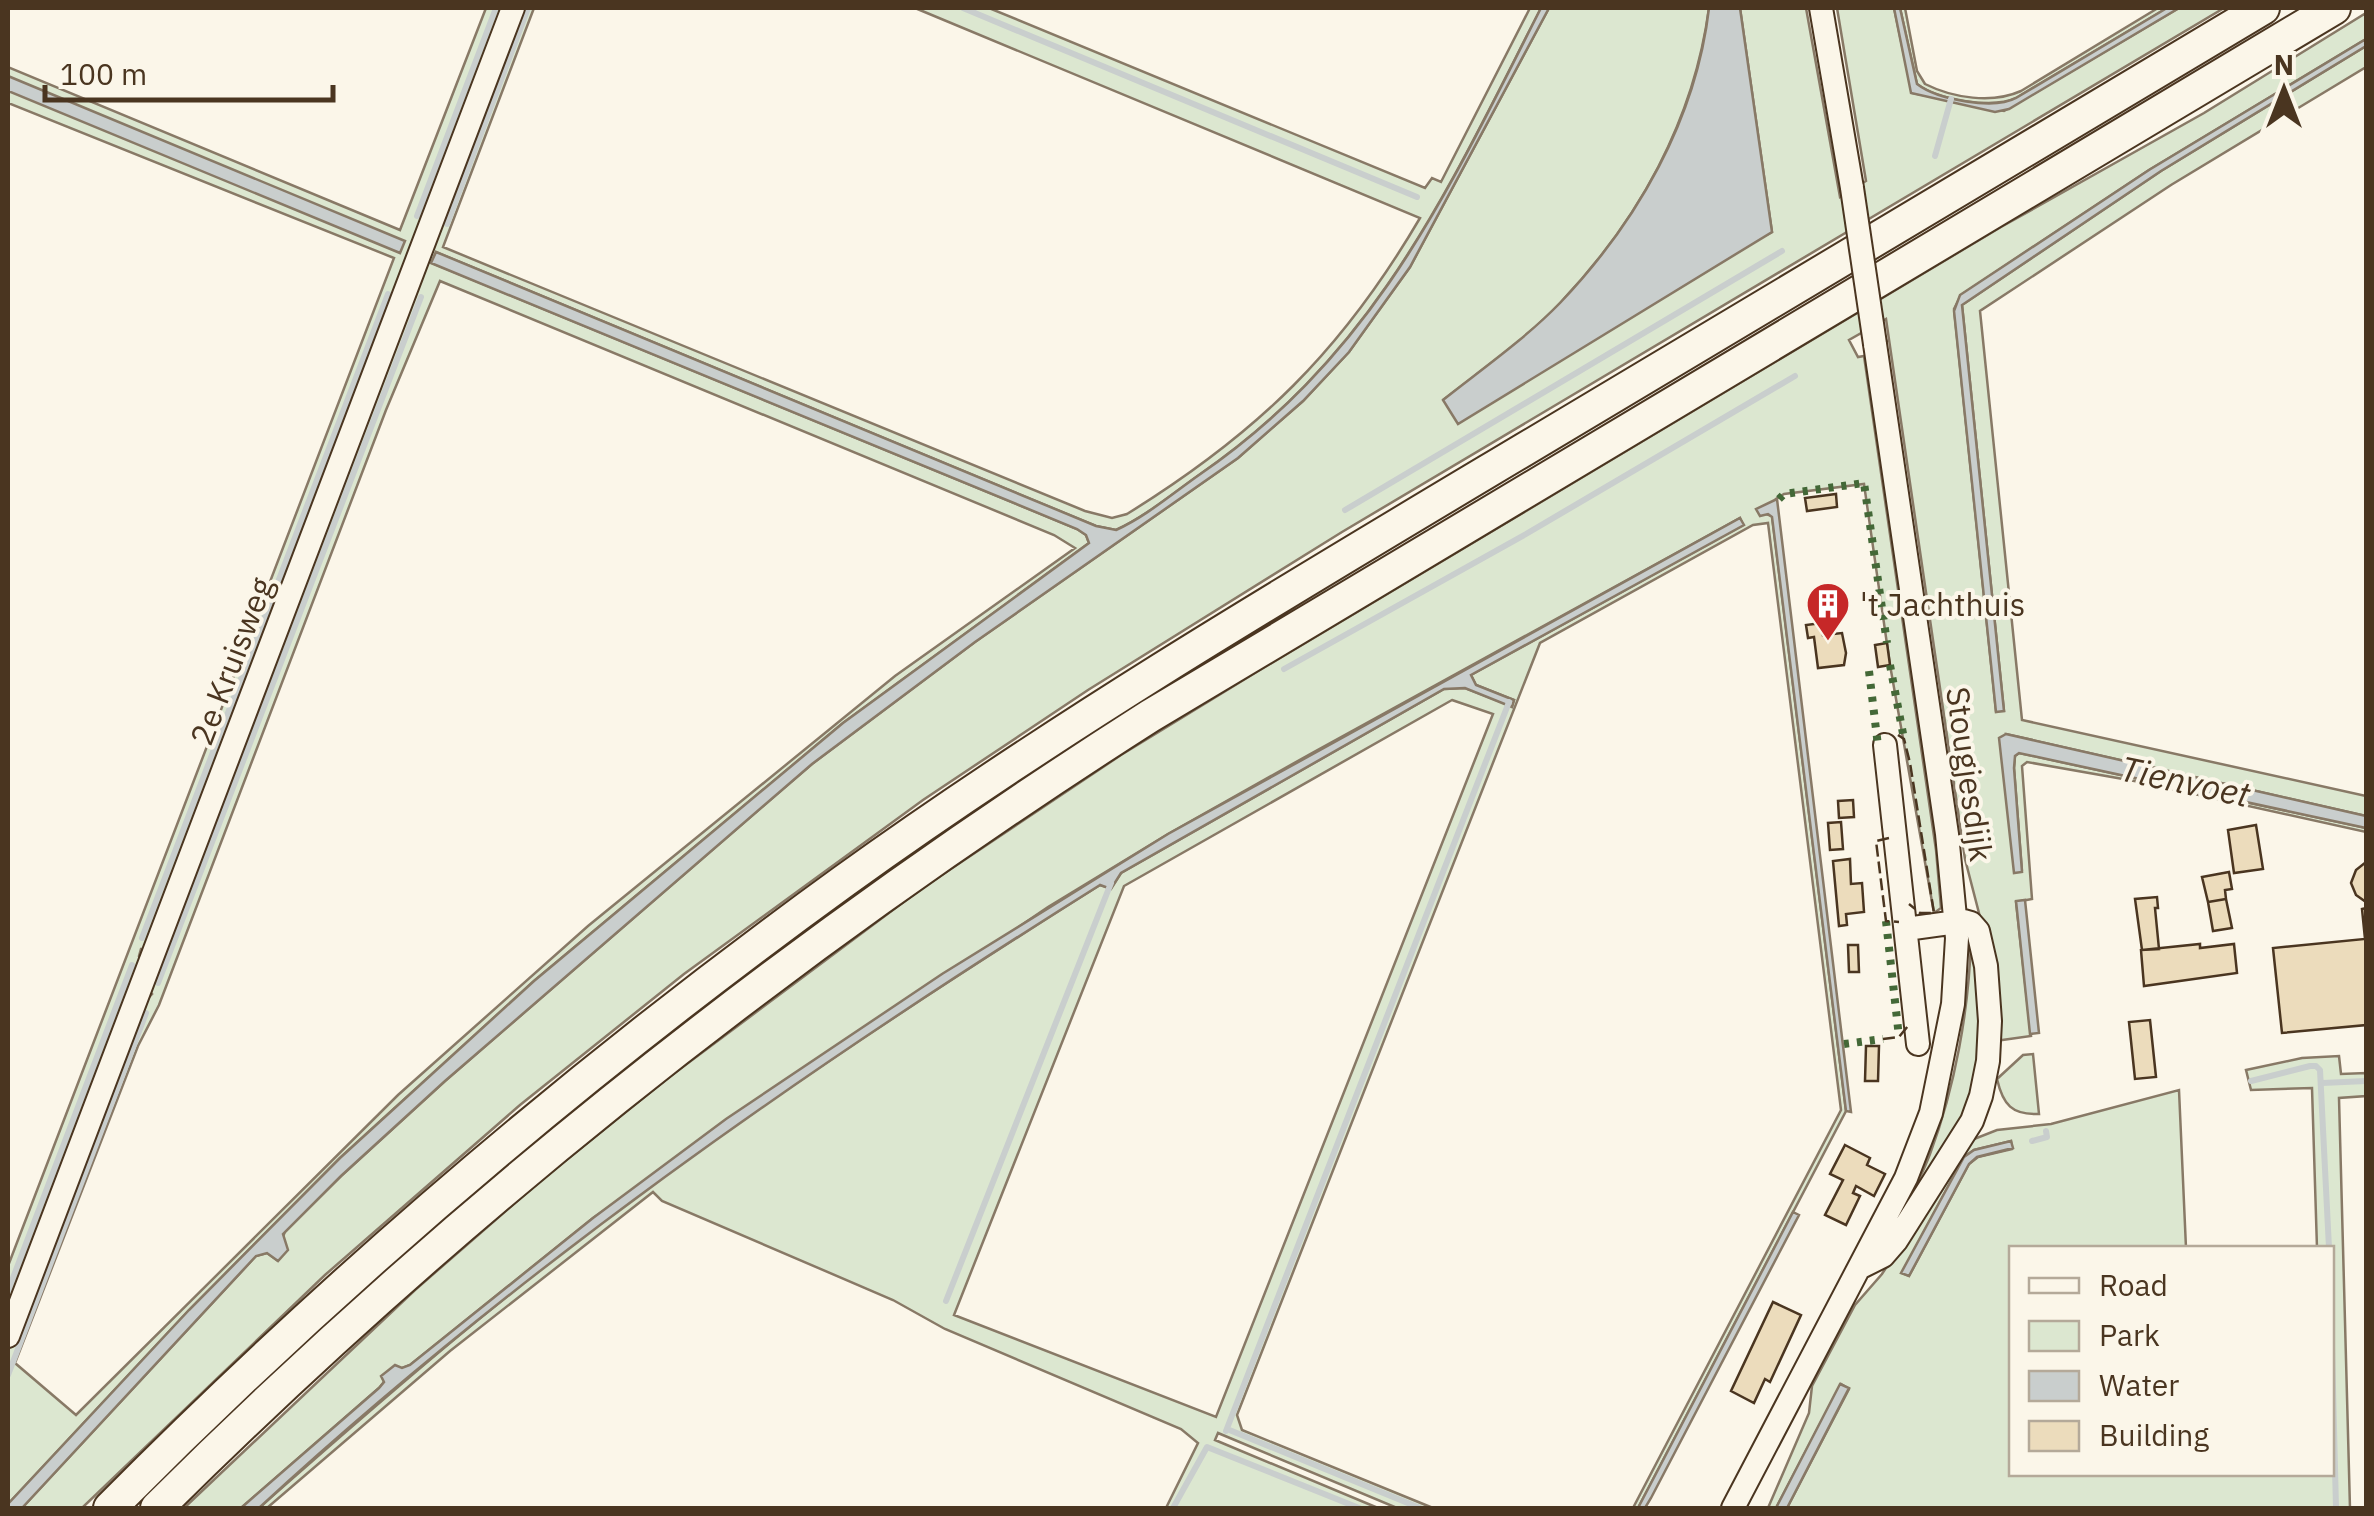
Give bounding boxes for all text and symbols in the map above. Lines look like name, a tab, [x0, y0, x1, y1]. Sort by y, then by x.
scale bar	[45, 40, 332, 102]
north arrow	[2234, 40, 2334, 140]
text: N	[2274, 46, 2294, 83]
text: 100 m	[60, 54, 147, 93]
street label: 2e Kruisweg	[180, 571, 282, 751]
building icon: 't Jachthuis	[1805, 581, 1851, 642]
place label: 't Jachthuis	[1860, 583, 2025, 625]
street label: Stougjesdijk	[1937, 684, 2003, 864]
water label: Tienvoet	[2116, 745, 2255, 817]
legend	[2009, 1246, 2334, 1476]
text: Road	[2099, 1265, 2168, 1304]
text: Park	[2099, 1315, 2160, 1354]
text: Water	[2099, 1365, 2179, 1404]
text: Building	[2099, 1415, 2209, 1454]

